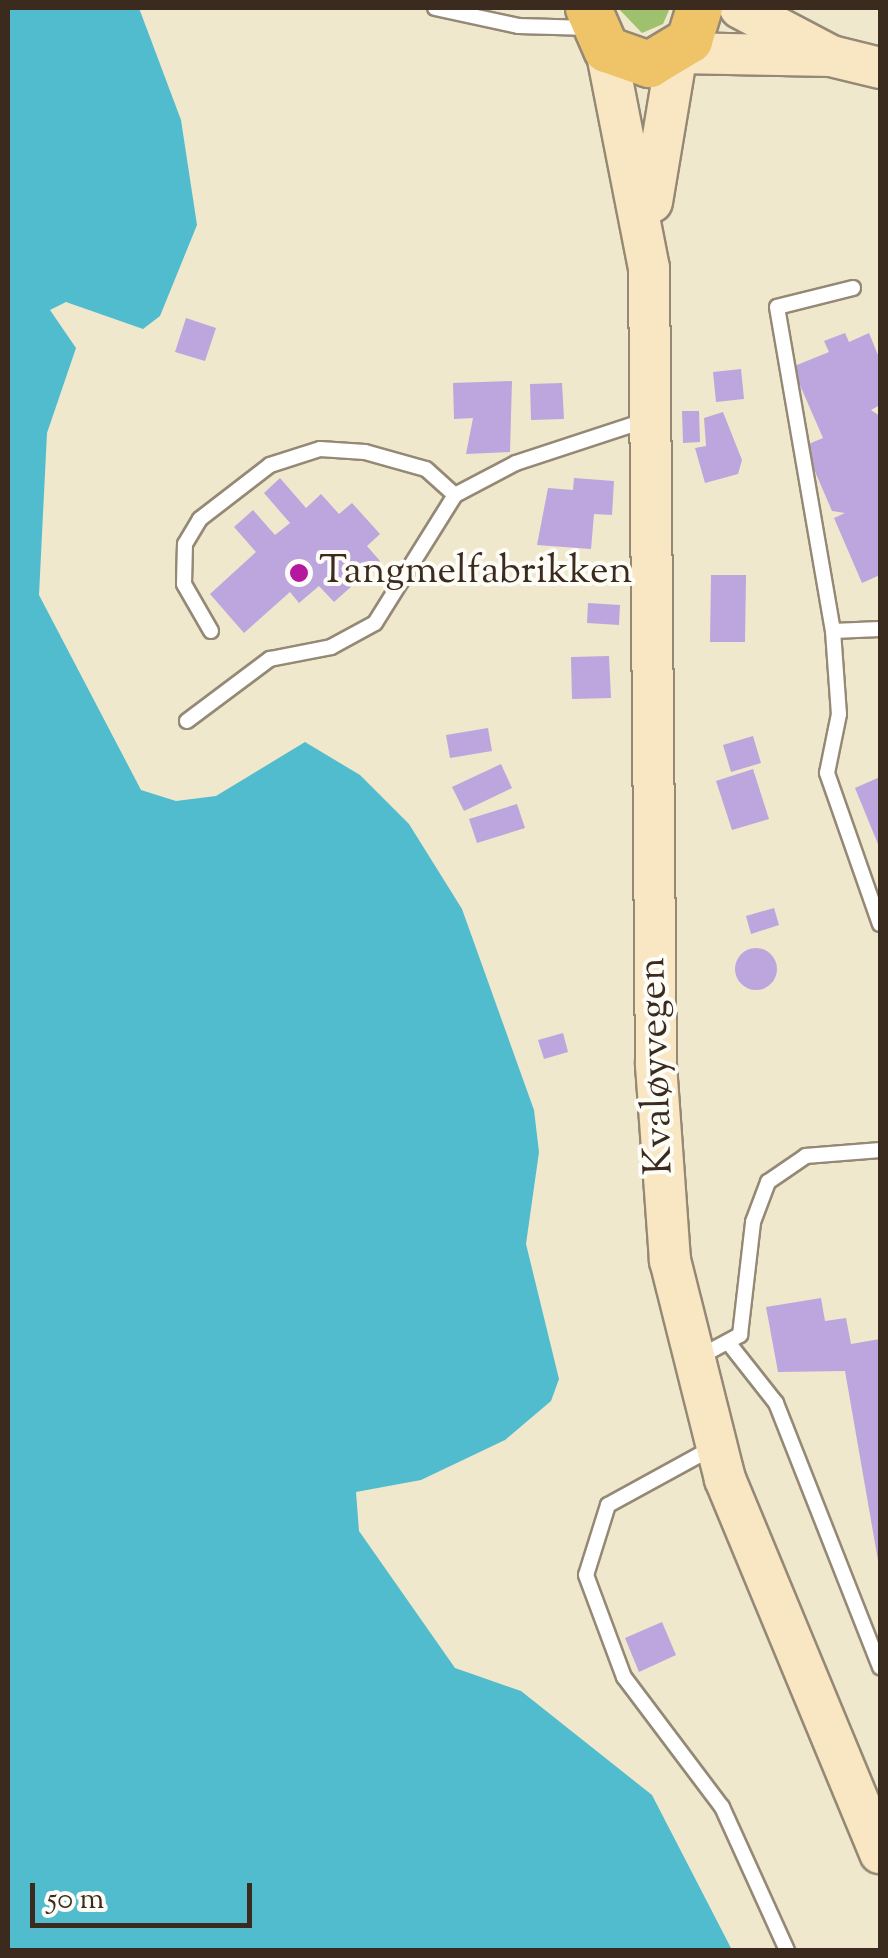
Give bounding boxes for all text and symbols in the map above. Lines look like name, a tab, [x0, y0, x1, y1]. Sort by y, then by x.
place label: Tangmelfabrikken	[319, 549, 632, 597]
marker: Tangmelfabrikken	[288, 562, 310, 584]
street label: Kvaløyvegen	[630, 956, 686, 1176]
scale bar	[35, 1863, 258, 1925]
text: 50 m	[47, 1879, 104, 1922]

